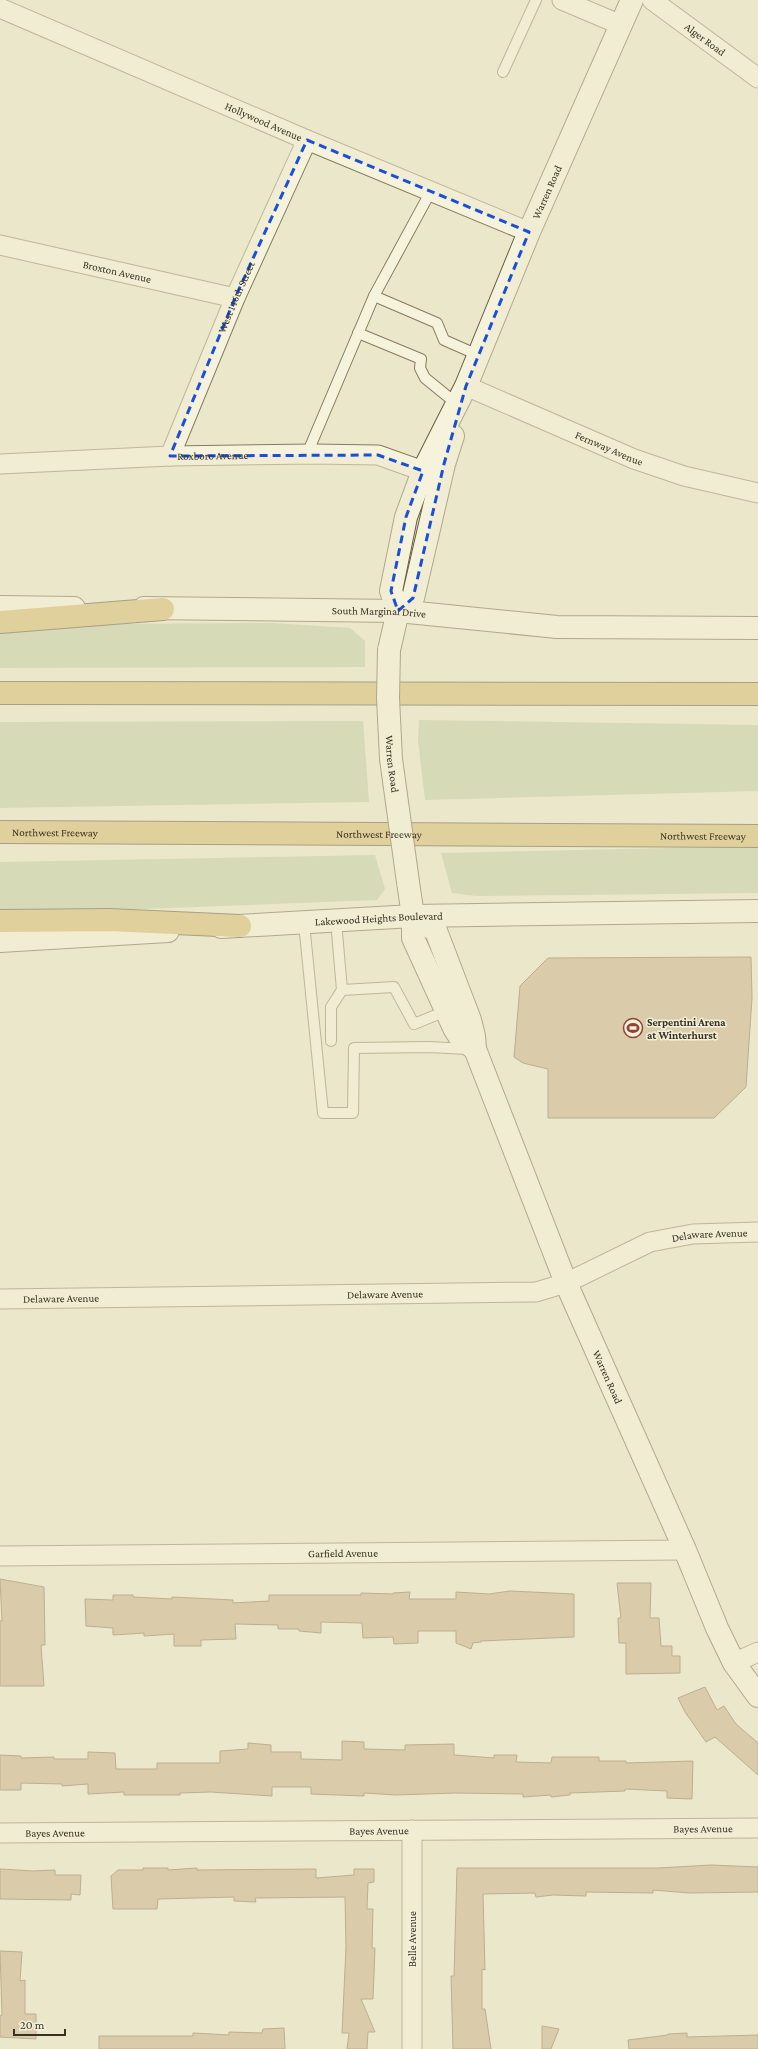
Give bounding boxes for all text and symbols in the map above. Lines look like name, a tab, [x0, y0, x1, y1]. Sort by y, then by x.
street label: Alger Road	[682, 20, 728, 58]
street label: Hollywood Avenue	[223, 99, 304, 143]
street label: Warren Road	[530, 163, 564, 221]
street label: Broxton Avenue	[82, 258, 152, 285]
street label: West 146th Street	[215, 259, 257, 335]
street label: Fernway Avenue	[573, 428, 645, 468]
street label: Roxboro Avenue	[177, 449, 249, 462]
street label: South Marginal Drive	[332, 604, 427, 620]
street label: Warren Road	[384, 735, 402, 793]
street label: Northwest Freeway	[12, 826, 99, 840]
street label: Northwest Freeway	[336, 828, 423, 841]
street label: Northwest Freeway	[660, 829, 747, 843]
street label: Lakewood Heights Boulevard	[314, 910, 443, 928]
place label: Serpentini Arena at Winterhurst	[647, 1016, 726, 1041]
sports icon: Serpentini Arena at Winterhurst	[622, 1017, 644, 1039]
street label: Delaware Avenue	[671, 1226, 748, 1244]
street label: Delaware Avenue	[347, 1287, 423, 1300]
street label: Delaware Avenue	[23, 1292, 99, 1305]
street label: Warren Road	[591, 1348, 625, 1406]
street label: Garfield Avenue	[308, 1547, 378, 1559]
street label: Bayes Avenue	[673, 1822, 733, 1835]
street label: Bayes Avenue	[349, 1824, 409, 1838]
street label: Bayes Avenue	[25, 1826, 85, 1840]
street label: Belle Avenue	[406, 1911, 418, 1967]
scale bar	[14, 2011, 65, 2037]
text: 20 m	[20, 2018, 45, 2032]

